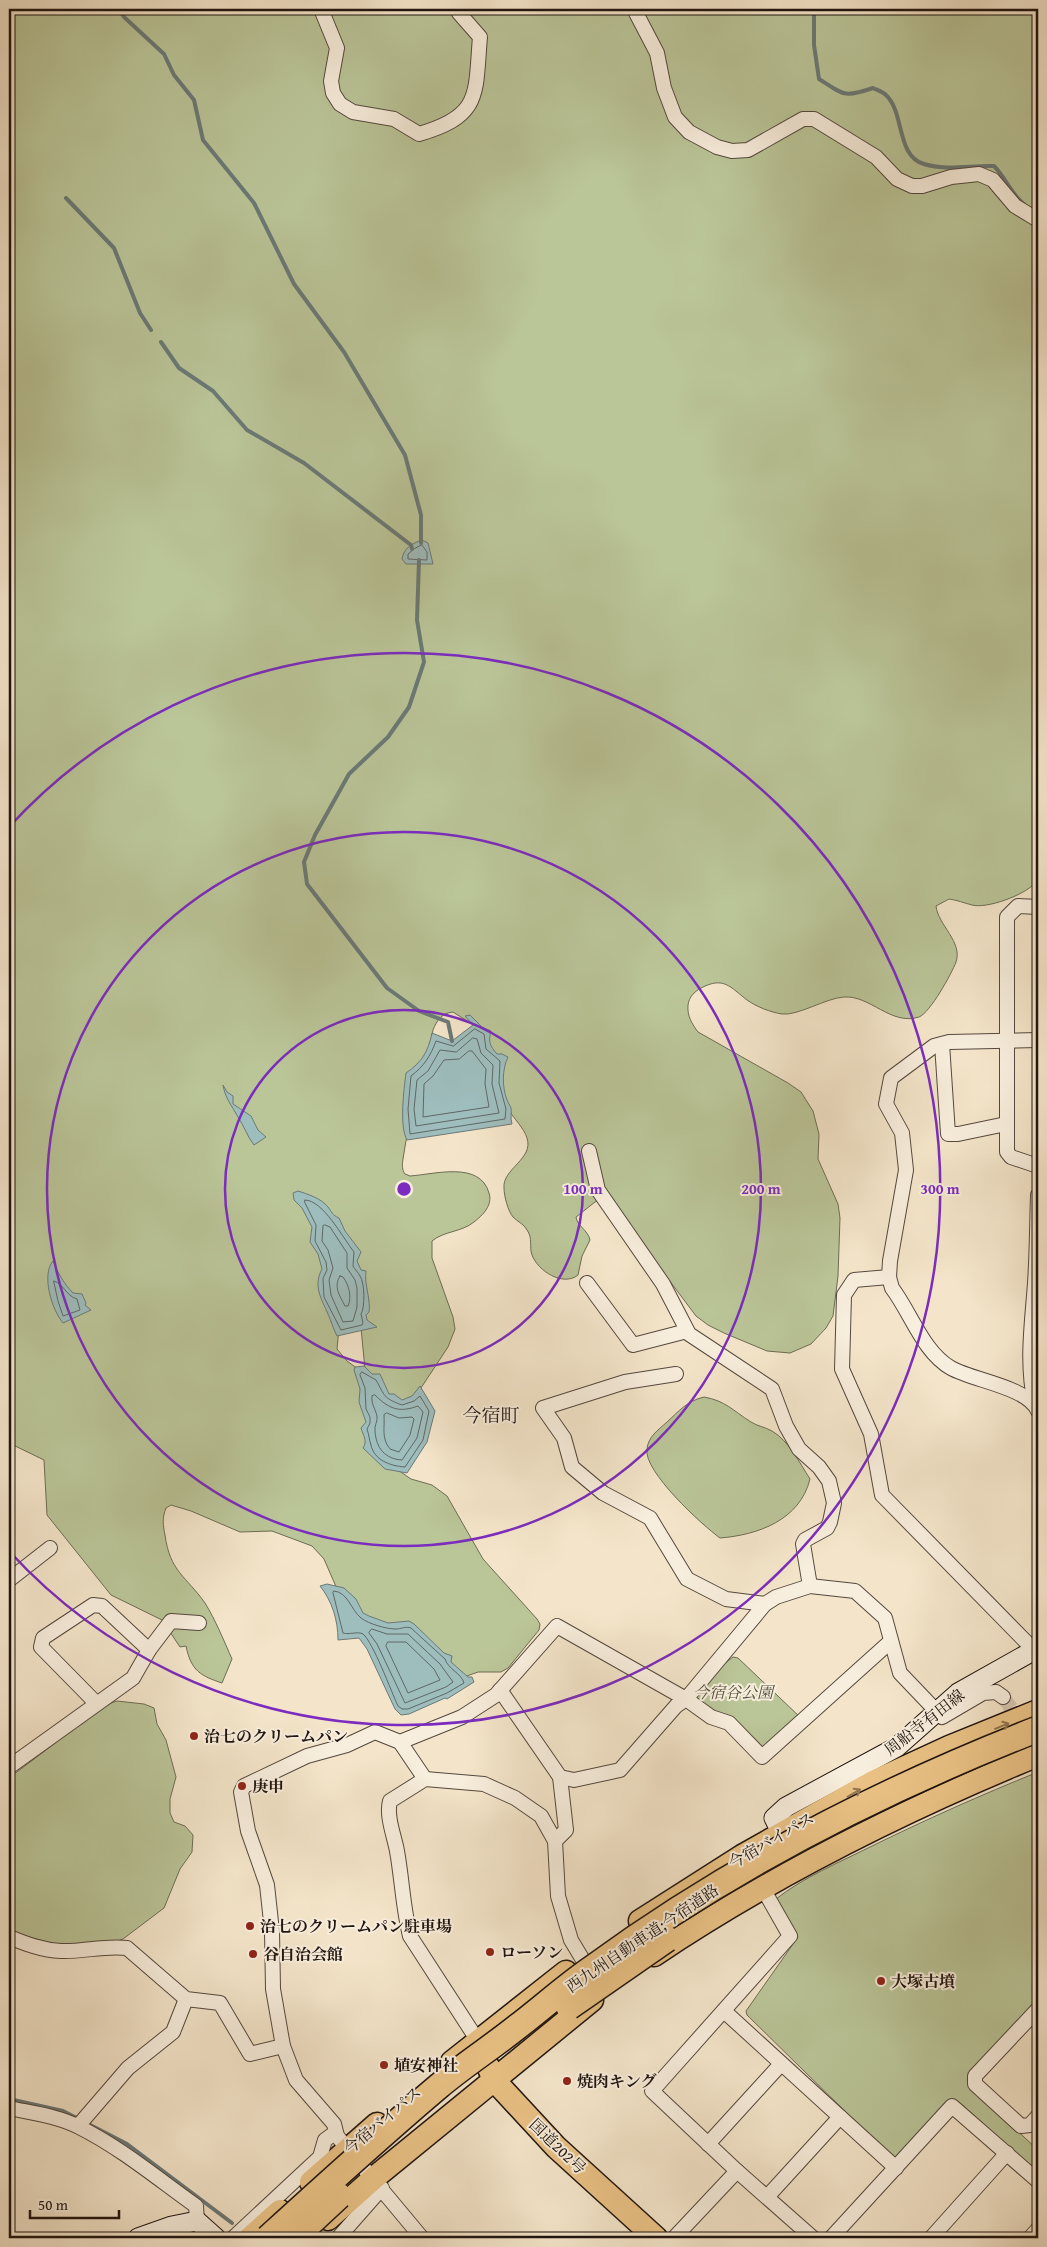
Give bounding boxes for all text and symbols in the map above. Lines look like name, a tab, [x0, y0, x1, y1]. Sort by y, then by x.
text: 100 m	[563, 1178, 603, 1199]
text: 200 m	[741, 1178, 781, 1199]
text: 300 m	[920, 1178, 960, 1199]
centre of rings	[395, 1180, 413, 1198]
district label: 今宿町	[462, 1401, 520, 1429]
park label: 今宿谷公園	[693, 1680, 776, 1704]
street label: 周船寺有田線	[879, 1683, 969, 1761]
one-way arrow	[994, 1721, 1009, 1730]
place label: 治七のクリームパン	[204, 1724, 348, 1748]
marker: 治七のクリームパン	[188, 1730, 200, 1742]
place label: 庚申	[252, 1774, 284, 1798]
marker: 庚申	[236, 1780, 248, 1792]
one-way arrow	[846, 1787, 861, 1797]
street label: 今宿バイパス	[724, 1806, 818, 1874]
street label: 西九州自動車道;今宿道路	[561, 1878, 723, 1998]
place label: 治七のクリームパン駐車場	[260, 1914, 452, 1938]
marker: 治七のクリームパン駐車場	[244, 1920, 256, 1932]
place label: ローソン	[500, 1940, 563, 1964]
place label: 谷自治会館	[263, 1942, 343, 1966]
marker: ローソン	[484, 1946, 496, 1958]
marker: 谷自治会館	[247, 1948, 259, 1960]
place label: 大塚古墳	[891, 1969, 955, 1993]
marker: 大塚古墳	[875, 1975, 887, 1987]
place label: 埴安神社	[394, 2053, 458, 2077]
marker: 埴安神社	[378, 2059, 390, 2071]
place label: 焼肉キング	[577, 2069, 657, 2093]
marker: 焼肉キング	[561, 2075, 573, 2087]
street label: 今宿バイパス	[338, 2080, 426, 2160]
street label: 国道202号	[524, 2113, 592, 2179]
scale bar	[30, 2187, 119, 2219]
text: 50 m	[38, 2194, 69, 2215]

